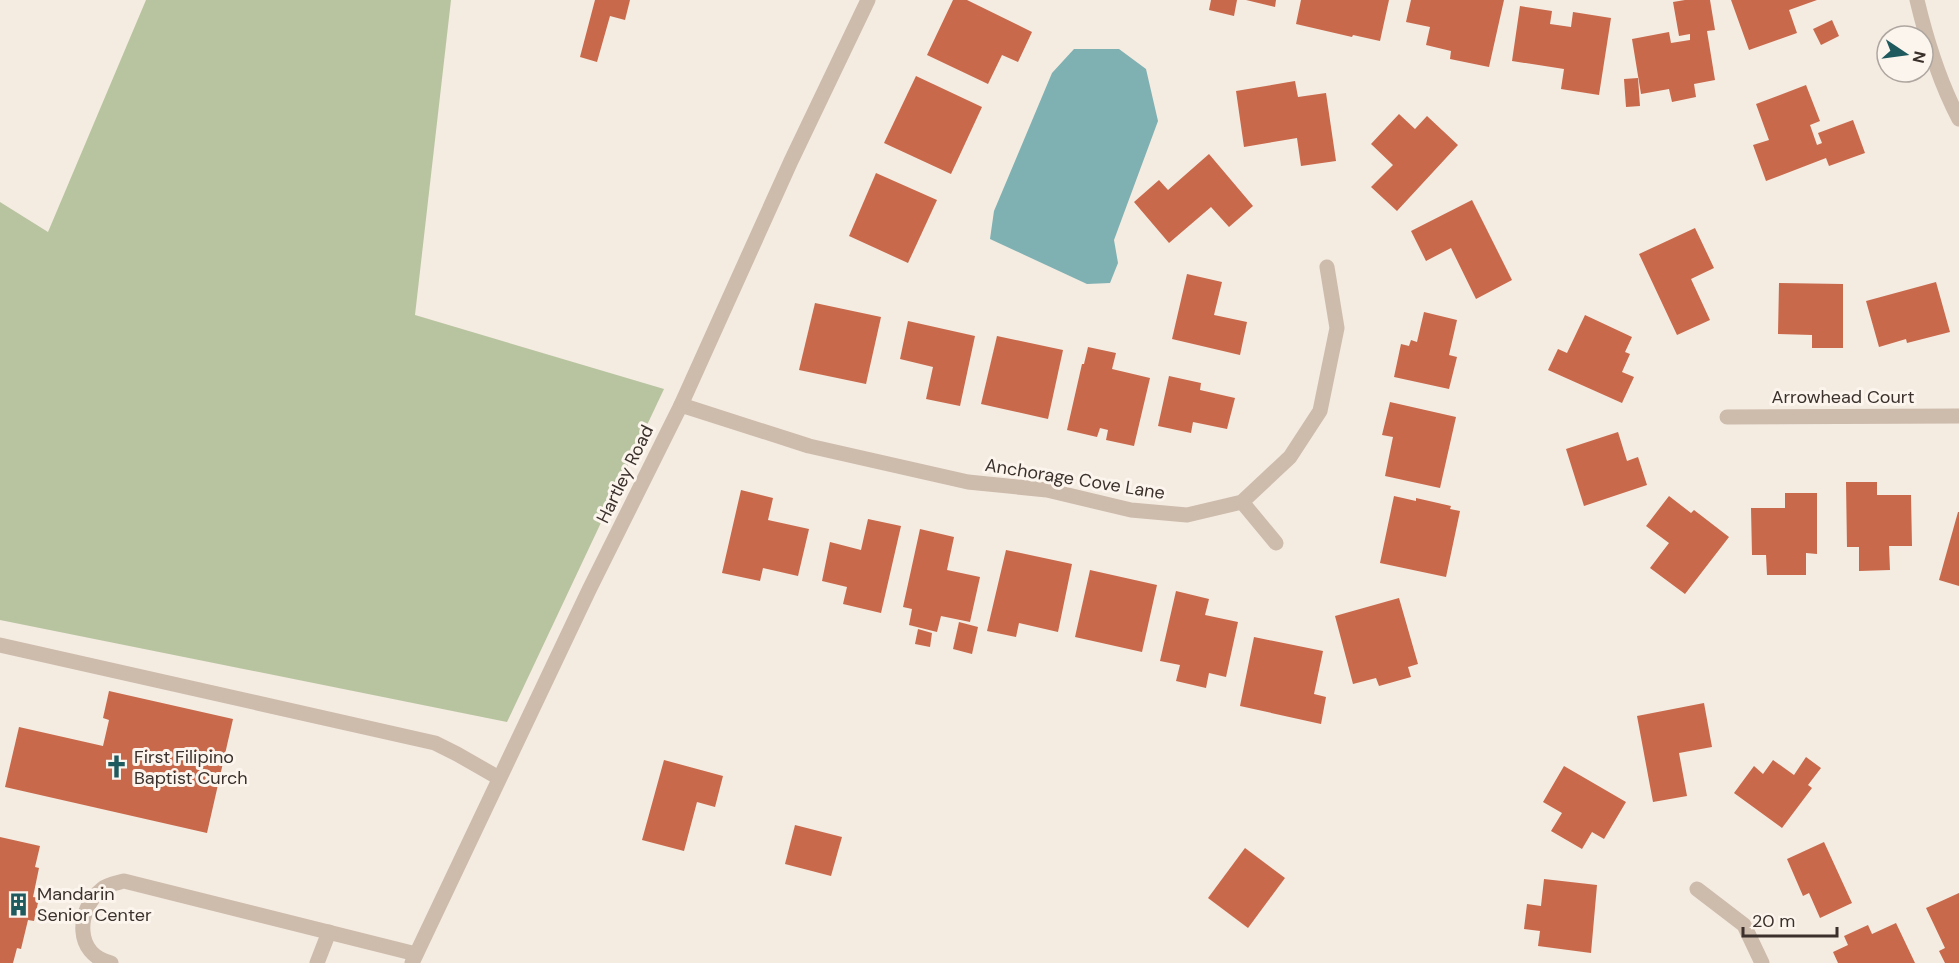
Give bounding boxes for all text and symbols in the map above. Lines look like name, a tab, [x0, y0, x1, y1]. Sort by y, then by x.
north arrow	[1875, 24, 1935, 84]
text: N	[1908, 49, 1931, 65]
street label: Arrowhead Court	[1771, 385, 1915, 409]
street label: Hartley Road	[591, 421, 659, 527]
street label: Anchorage Cove Lane	[983, 453, 1167, 505]
place label: First Filipino Baptist Curch	[134, 745, 248, 790]
church icon: First Filipino Baptist Curch	[103, 754, 129, 780]
place label: Mandarin Senior Center	[37, 882, 152, 927]
building icon: Mandarin Senior Center	[6, 891, 32, 917]
scale bar	[1743, 900, 1838, 938]
text: 20 m	[1752, 909, 1795, 933]

